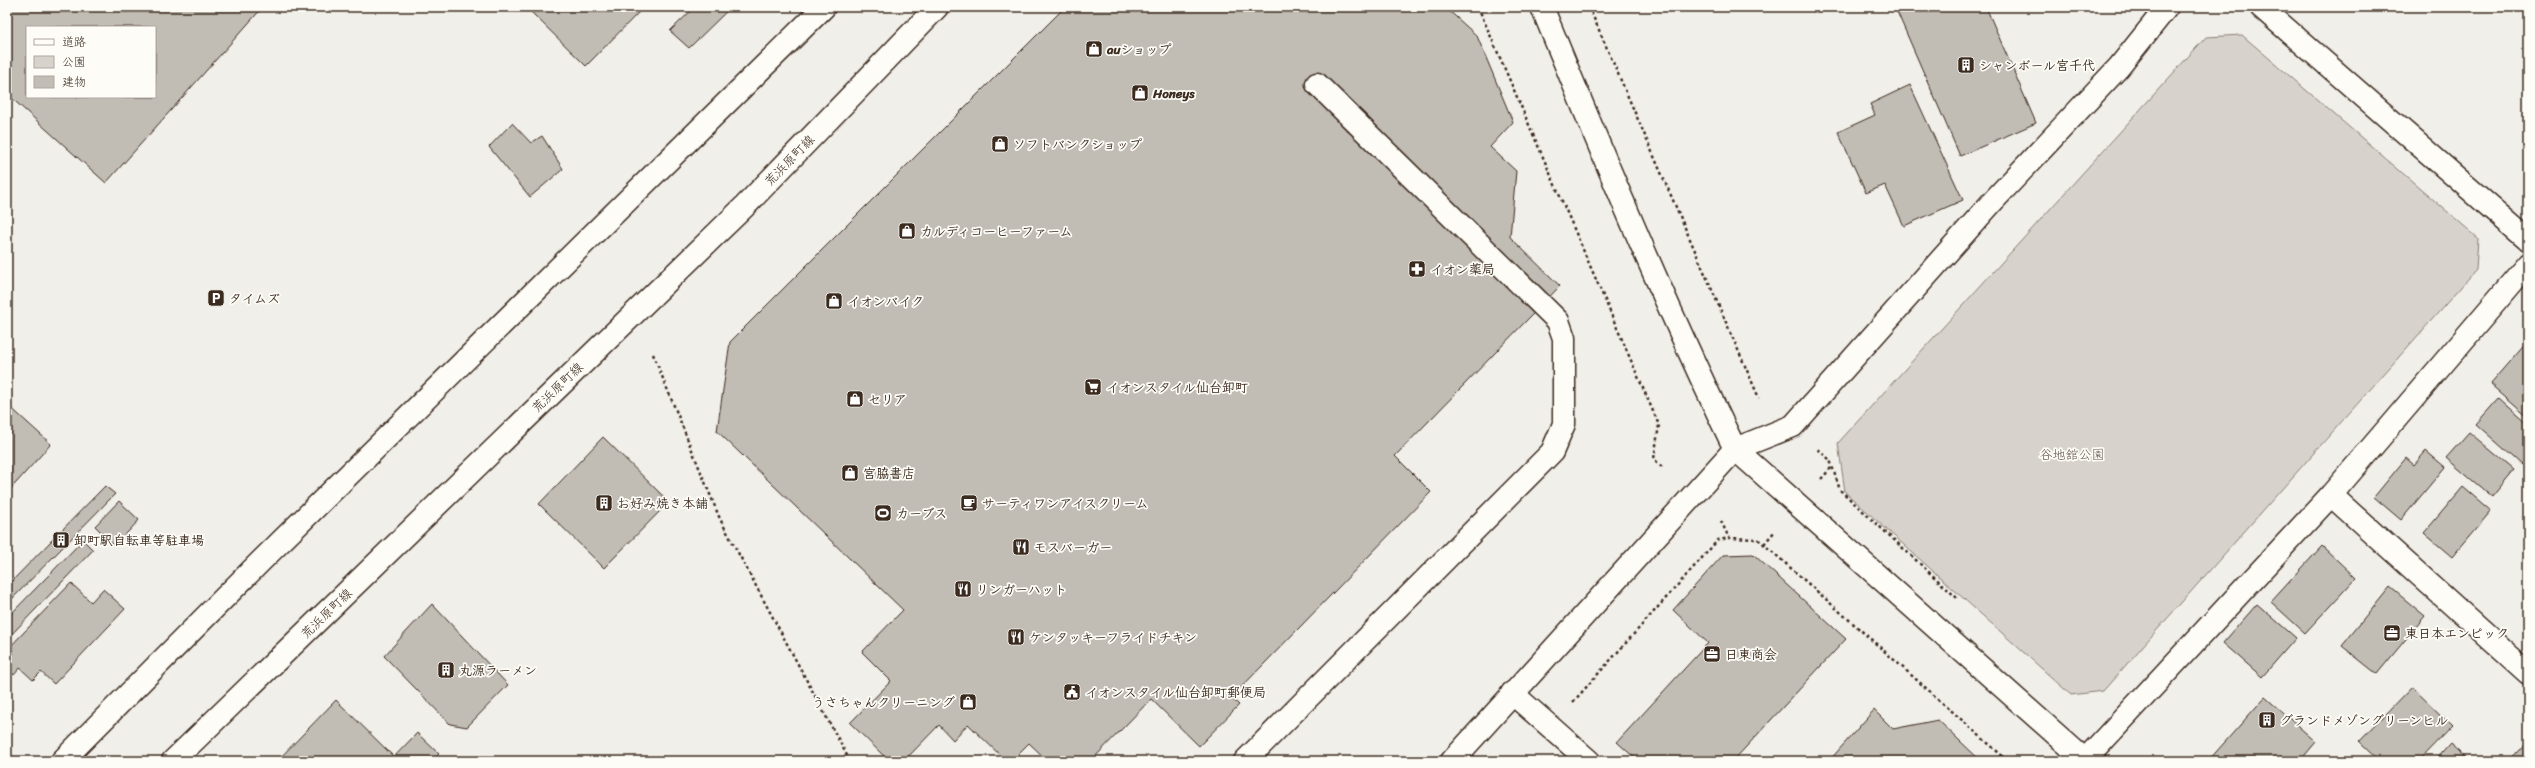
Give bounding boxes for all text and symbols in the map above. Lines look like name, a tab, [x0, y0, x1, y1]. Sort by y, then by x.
legend	[26, 26, 156, 98]
text: 道路	[62, 31, 86, 53]
place label: auショップ	[1106, 38, 1171, 61]
shop icon: auショップ	[1084, 39, 1104, 59]
text: 公園	[62, 51, 86, 73]
place label: シャンボール宮千代	[1979, 54, 2095, 77]
building icon: シャンボール宮千代	[1956, 55, 1976, 75]
text: 建物	[62, 71, 86, 93]
place label: Honeys	[1152, 82, 1195, 105]
shop icon: Honeys	[1130, 83, 1150, 103]
street label: 荒浜原町線	[759, 128, 821, 192]
place label: ソフトバンクショップ	[1013, 133, 1142, 156]
shop icon: ソフトバンクショップ	[990, 134, 1010, 154]
place label: カルディコーヒーファーム	[920, 220, 1073, 243]
shop icon: カルディコーヒーファーム	[897, 221, 917, 241]
place label: イオン薬局	[1430, 258, 1495, 281]
pharmacy icon: イオン薬局	[1407, 259, 1427, 279]
place label: タイムズ	[229, 287, 280, 310]
parking icon: タイムズ	[206, 288, 226, 308]
place label: イオンバイク	[847, 290, 924, 313]
shop icon: イオンバイク	[824, 291, 844, 311]
street label: 荒浜原町線	[526, 356, 589, 418]
place label: イオンスタイル仙台卸町	[1106, 376, 1248, 399]
supermarket icon: イオンスタイル仙台卸町	[1083, 377, 1103, 397]
place label: セリア	[868, 388, 907, 411]
shop icon: セリア	[845, 389, 865, 409]
park label: 谷地舘公園	[2039, 443, 2105, 466]
place label: 宮脇書店	[863, 462, 915, 485]
shop icon: 宮脇書店	[840, 463, 860, 483]
place label: お好み焼き本舗	[617, 492, 708, 515]
place label: サーティワンアイスクリーム	[982, 492, 1148, 515]
building icon: お好み焼き本舗	[594, 493, 614, 513]
cafe icon: サーティワンアイスクリーム	[959, 493, 979, 513]
place label: カーブス	[896, 502, 947, 525]
sports icon: カーブス	[873, 503, 893, 523]
place label: 卸町駅自転車等駐車場	[74, 529, 204, 552]
building icon: 卸町駅自転車等駐車場	[51, 530, 71, 550]
place label: モスバーガー	[1034, 536, 1112, 559]
restaurant icon: モスバーガー	[1011, 537, 1031, 557]
place label: リンガーハット	[976, 578, 1067, 601]
restaurant icon: リンガーハット	[953, 579, 973, 599]
street label: 荒浜原町線	[295, 582, 358, 644]
place label: 東日本エンピック	[2405, 622, 2509, 645]
office icon: 東日本エンピック	[2382, 623, 2402, 643]
place label: ケンタッキーフライドチキン	[1029, 626, 1197, 649]
restaurant icon: ケンタッキーフライドチキン	[1006, 627, 1026, 647]
place label: 日東商会	[1725, 643, 1777, 666]
office icon: 日東商会	[1702, 644, 1722, 664]
place label: 丸源ラーメン	[459, 659, 537, 682]
building icon: 丸源ラーメン	[436, 660, 456, 680]
place label: イオンスタイル仙台卸町郵便局	[1085, 681, 1266, 704]
public building icon: イオンスタイル仙台卸町郵便局	[1062, 682, 1082, 702]
place label: うさちゃんクリーニング	[812, 691, 955, 714]
shop icon: うさちゃんクリーニング	[958, 692, 978, 712]
place label: グランドメゾングリーンヒル	[2280, 709, 2448, 732]
building icon: グランドメゾングリーンヒル	[2257, 710, 2277, 730]

